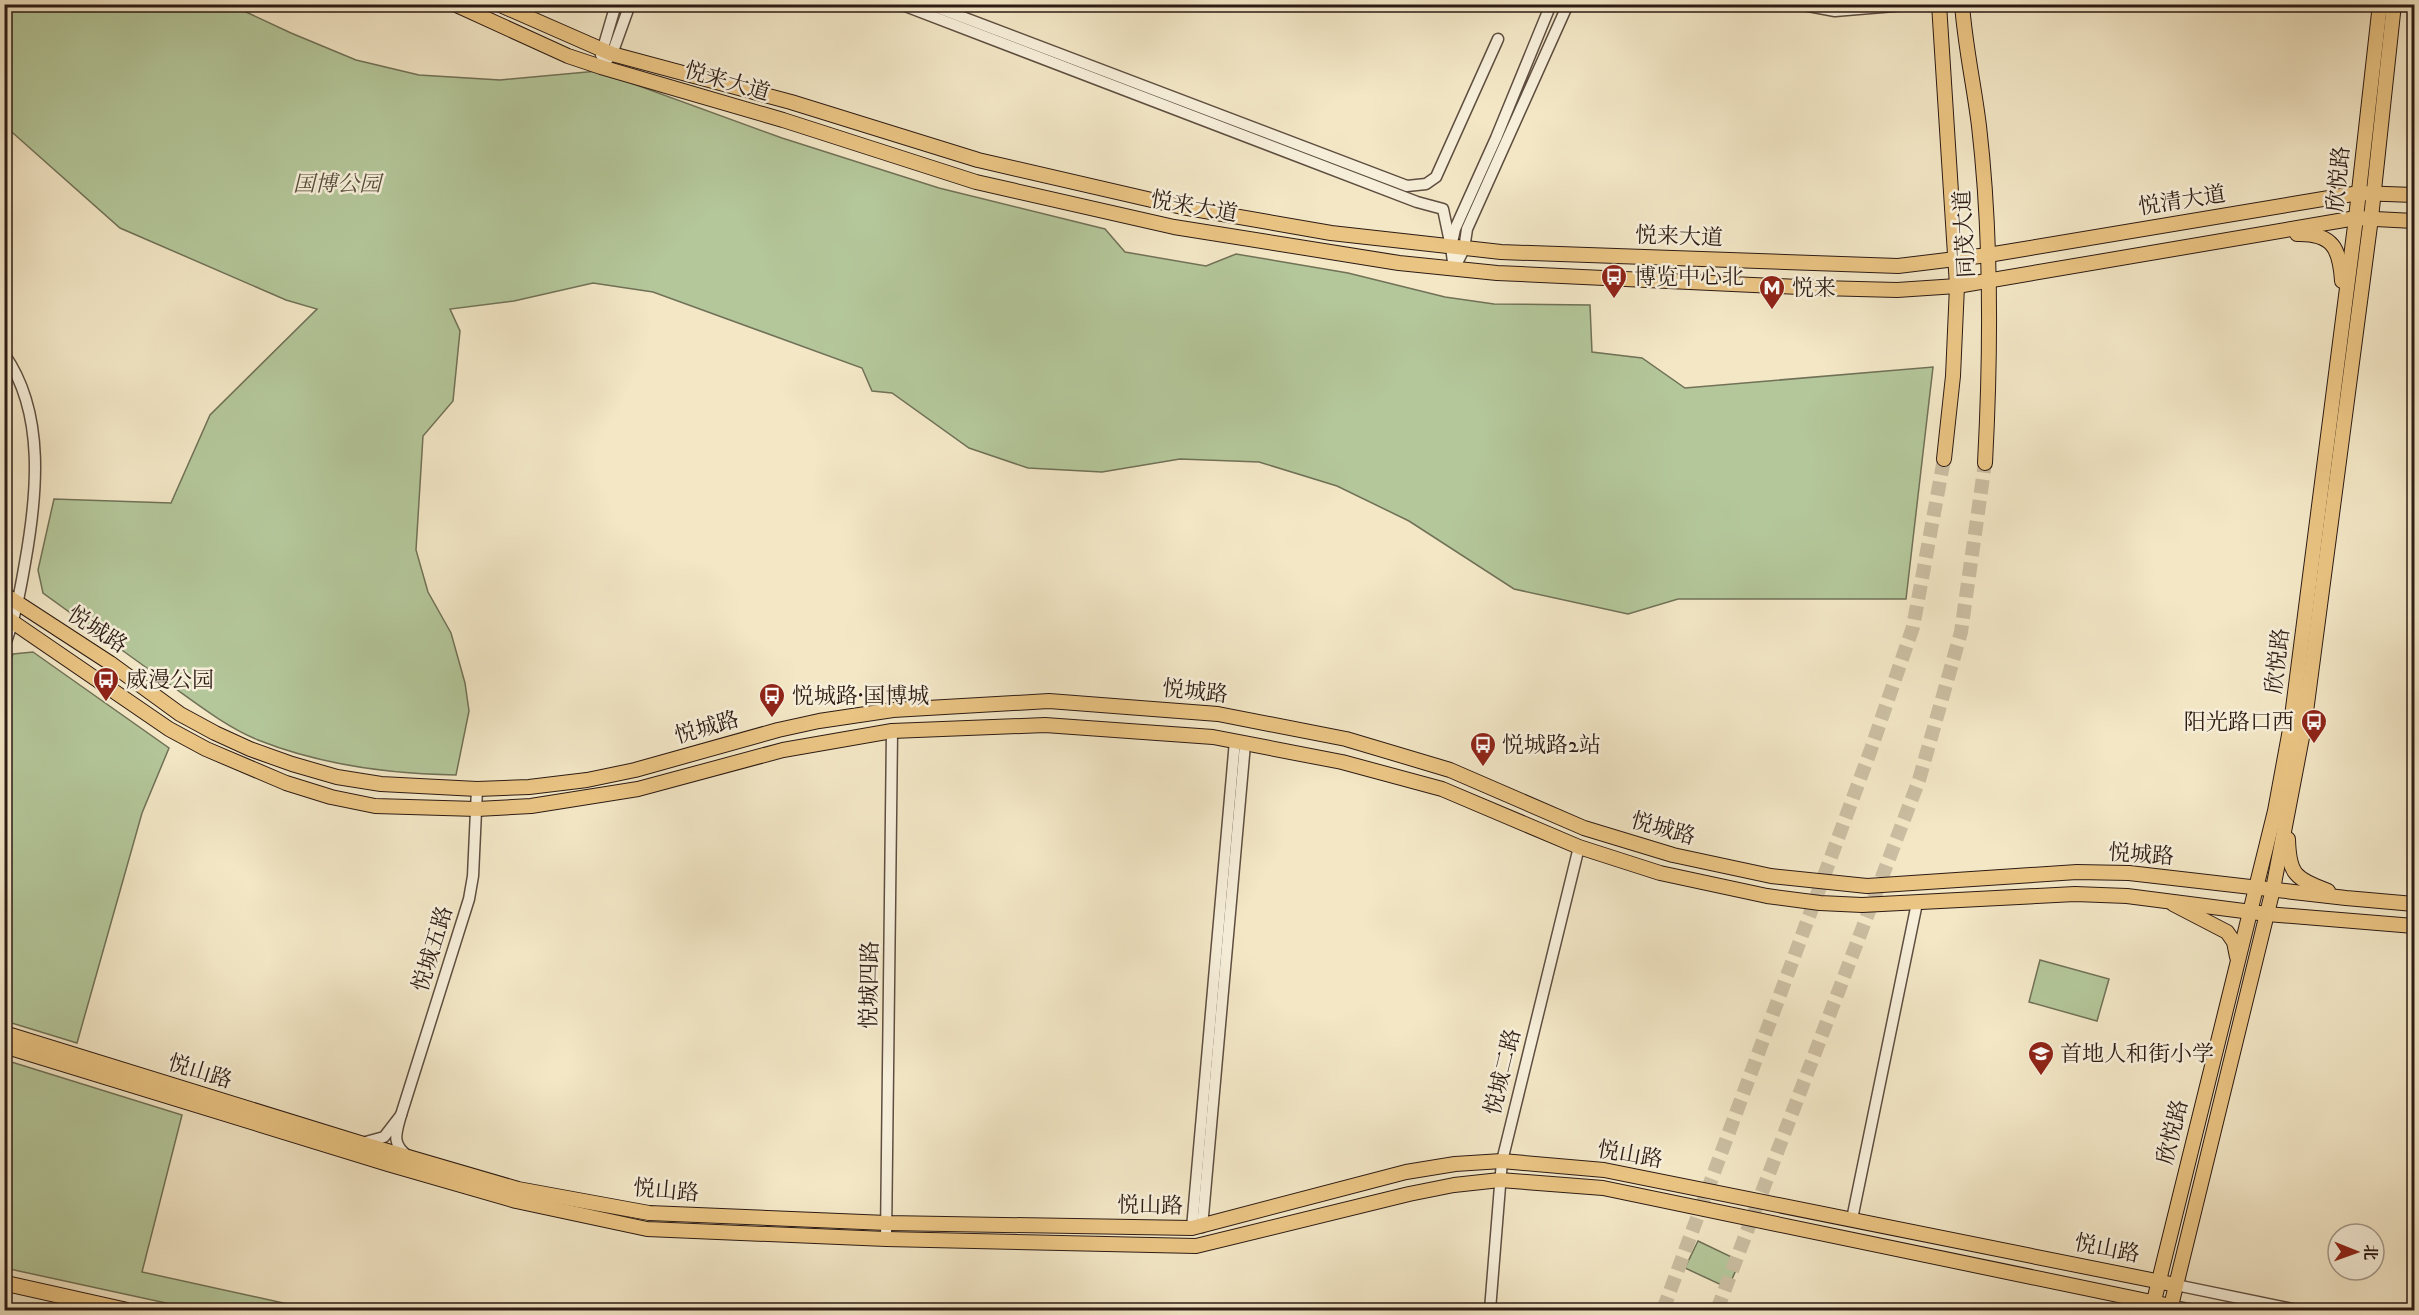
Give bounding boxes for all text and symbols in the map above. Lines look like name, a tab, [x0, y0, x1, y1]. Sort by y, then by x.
street label: 悦来大道	[681, 57, 773, 107]
street label: 欣悦路	[2322, 145, 2356, 213]
park label: 国博公园	[293, 171, 384, 198]
street label: 悦清大道	[2136, 181, 2228, 221]
street label: 悦来大道	[1148, 186, 1240, 228]
street label: 同茂大道	[1949, 189, 1981, 279]
street label: 悦来大道	[1635, 222, 1723, 252]
bus stop icon: 博览中心北	[1599, 262, 1629, 300]
place label: 博览中心北	[1634, 264, 1744, 291]
metro station icon: 悦来	[1757, 273, 1787, 311]
place label: 悦来	[1792, 275, 1836, 302]
street label: 悦城路	[62, 601, 132, 659]
street label: 欣悦路	[2261, 627, 2295, 695]
bus stop icon: 威漫公园	[91, 665, 121, 703]
place label: 威漫公园	[126, 667, 214, 694]
street label: 悦城路	[1161, 675, 1229, 709]
bus stop icon: 悦城路·国博城	[757, 681, 787, 719]
place label: 悦城路·国博城	[792, 683, 929, 710]
street label: 悦城路	[672, 706, 742, 750]
bus stop icon: 阳光路口西	[2299, 707, 2329, 745]
place label: 阳光路口西	[2184, 709, 2294, 736]
bus stop icon: 悦城路2站	[1468, 730, 1498, 768]
place label: 悦城路2站	[1502, 732, 1601, 759]
street label: 悦城路	[1628, 807, 1698, 851]
street label: 悦城路	[2107, 839, 2175, 871]
street label: 悦城五路	[407, 903, 459, 995]
street label: 悦城四路	[856, 941, 884, 1029]
street label: 悦城二路	[1479, 1026, 1527, 1118]
school or university icon: 首地人和街小学	[2026, 1039, 2056, 1077]
place label: 首地人和街小学	[2060, 1041, 2214, 1068]
street label: 悦山路	[164, 1049, 236, 1095]
street label: 欣悦路	[2152, 1097, 2194, 1167]
street label: 悦山路	[1595, 1136, 1665, 1174]
street label: 悦山路	[632, 1175, 700, 1207]
street label: 悦山路	[1117, 1192, 1183, 1220]
north arrow	[2326, 1222, 2386, 1282]
street label: 悦山路	[2072, 1229, 2142, 1269]
text: 北	[2360, 1244, 2380, 1260]

